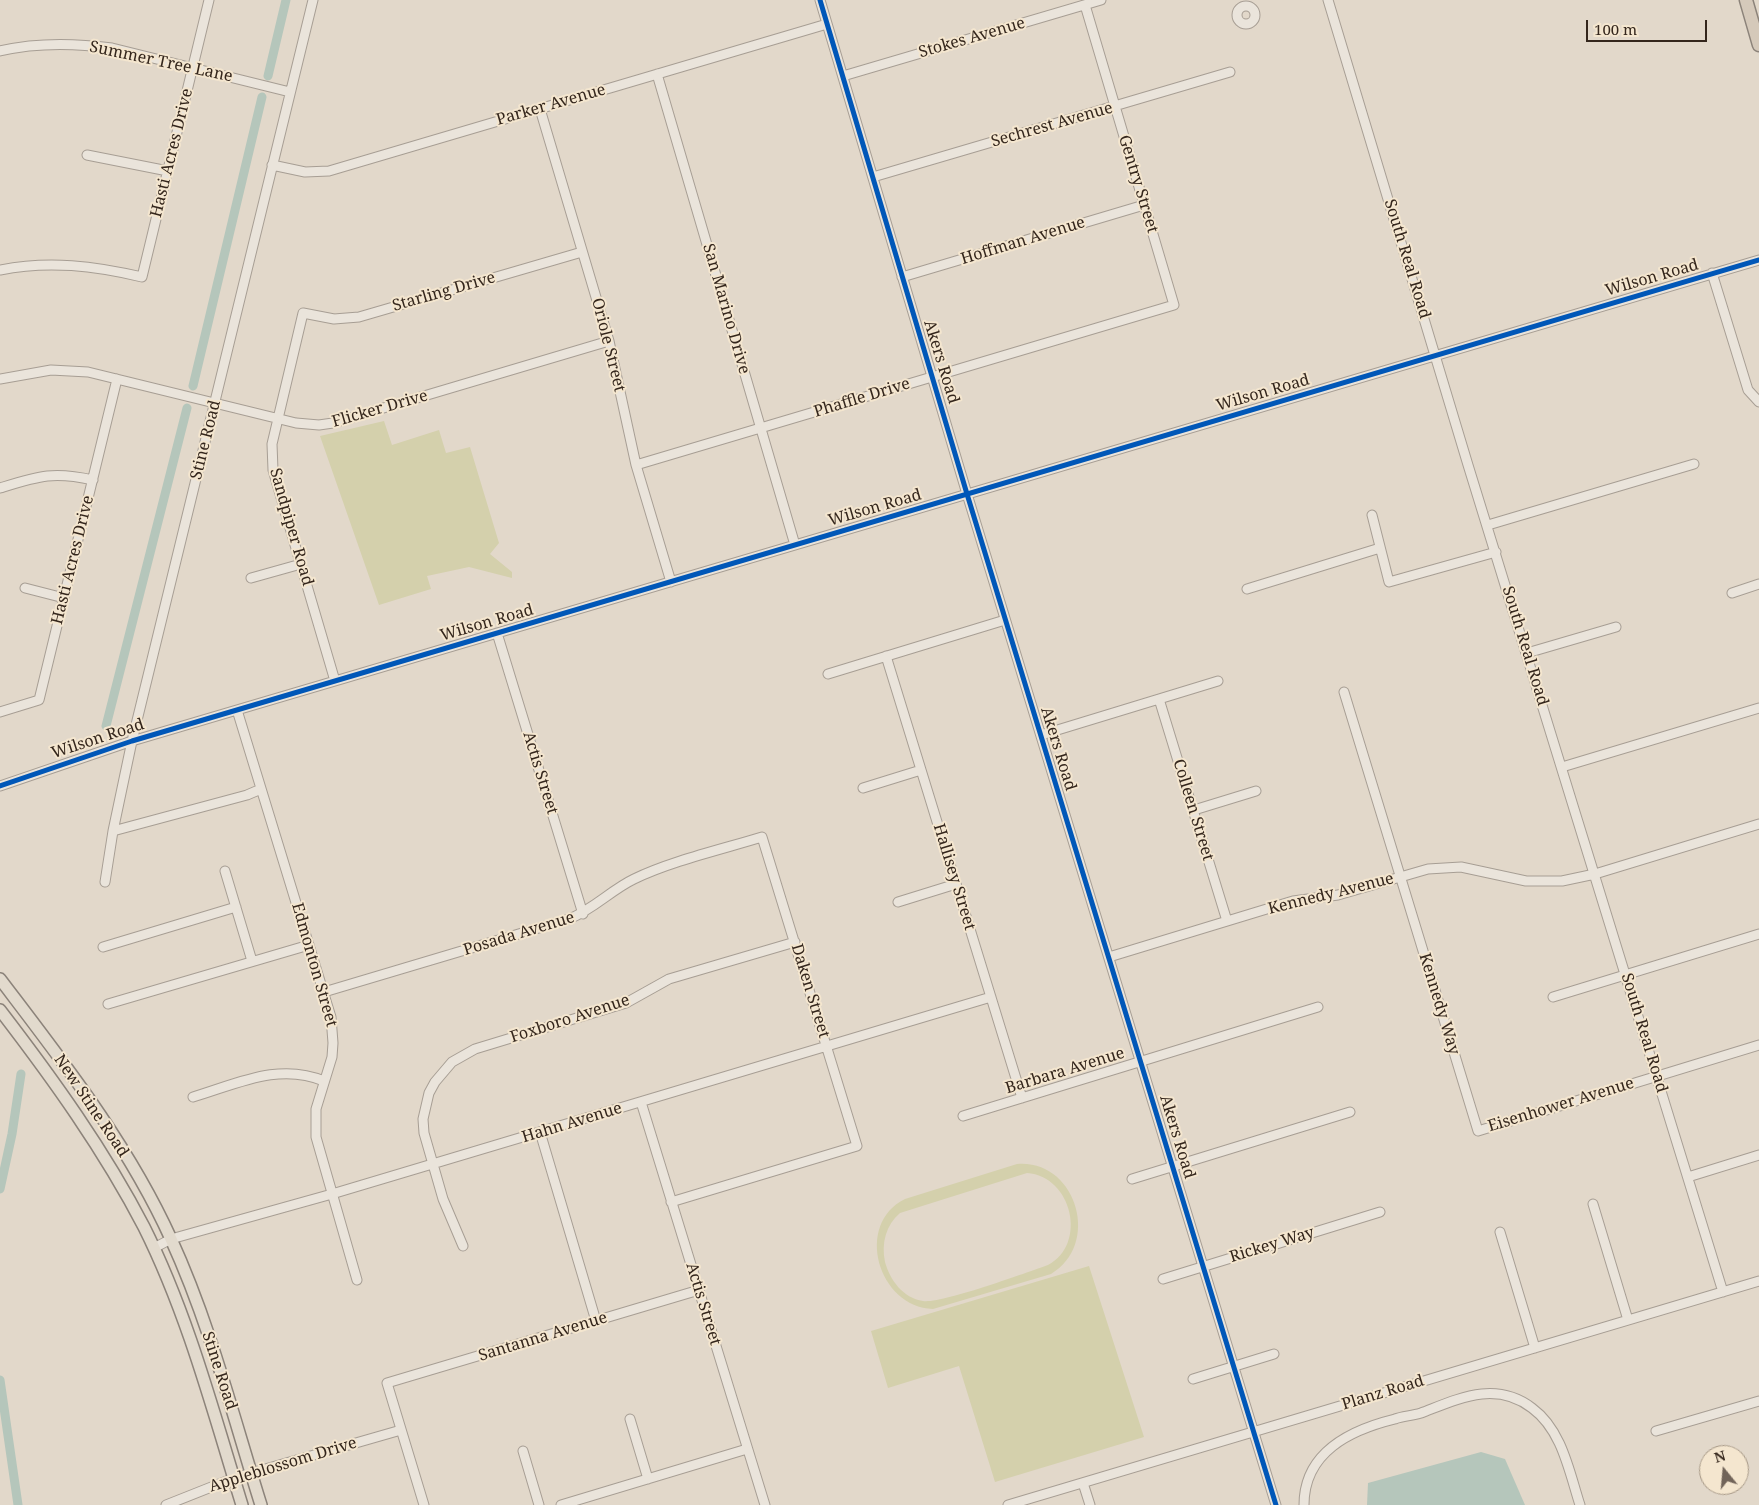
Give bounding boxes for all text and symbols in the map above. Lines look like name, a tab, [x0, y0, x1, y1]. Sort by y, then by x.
scale bar	[1589, 10, 1710, 42]
street label: Stokes Avenue	[917, 14, 1027, 62]
text: 100 m	[1594, 19, 1637, 39]
street label: Summer Tree Lane	[88, 37, 234, 87]
street label: Parker Avenue	[494, 80, 608, 130]
street label: Hasti Acres Drive	[147, 87, 197, 219]
street label: Sechrest Avenue	[989, 98, 1115, 152]
street label: Gentry Street	[1114, 133, 1162, 235]
street label: South Real Road	[1380, 197, 1434, 321]
street label: Hoffman Avenue	[958, 213, 1088, 269]
street label: San Marino Drive	[698, 242, 754, 376]
street label: Wilson Road	[1603, 255, 1701, 301]
street label: Starling Drive	[390, 268, 498, 316]
street label: Oriole Street	[587, 296, 629, 394]
street label: Akers Road	[919, 318, 963, 406]
street label: Wilson Road	[1214, 370, 1312, 416]
street label: Phaffle Drive	[812, 374, 912, 422]
street label: Flicker Drive	[330, 386, 430, 432]
street label: Stine Road	[187, 398, 225, 482]
street label: Sandpiper Road	[265, 466, 317, 588]
street label: Wilson Road	[826, 485, 924, 531]
street label: Hasti Acres Drive	[48, 494, 98, 626]
street label: South Real Road	[1498, 584, 1552, 708]
street label: Wilson Road	[438, 600, 536, 646]
street label: Akers Road	[1036, 705, 1080, 793]
street label: Wilson Road	[49, 715, 147, 763]
street label: Actis Street	[518, 729, 562, 817]
street label: Colleen Street	[1168, 757, 1218, 863]
street label: Hallisey Street	[929, 821, 979, 933]
street label: Kennedy Avenue	[1266, 869, 1396, 919]
street label: Edmonton Street	[287, 901, 341, 1029]
street label: Posada Avenue	[461, 908, 577, 960]
street label: Daken Street	[787, 942, 833, 1040]
street label: Kennedy Way	[1414, 951, 1464, 1057]
street label: South Real Road	[1617, 971, 1671, 1095]
street label: Foxboro Avenue	[508, 991, 632, 1047]
street label: Barbara Avenue	[1003, 1044, 1127, 1098]
street label: New Stine Road	[50, 1051, 132, 1161]
street label: Eisenhower Avenue	[1486, 1074, 1636, 1136]
street label: Akers Road	[1155, 1093, 1199, 1181]
street label: Hahn Avenue	[520, 1099, 624, 1147]
street label: Rickey Way	[1227, 1223, 1317, 1267]
street label: Actis Street	[681, 1260, 725, 1348]
street label: Santanna Avenue	[476, 1308, 610, 1366]
street label: Stine Road	[197, 1329, 241, 1413]
street label: Planz Road	[1340, 1371, 1426, 1415]
street label: Appleblossom Drive	[207, 1433, 359, 1497]
north arrow	[1699, 1445, 1749, 1495]
text: N	[1712, 1445, 1728, 1467]

